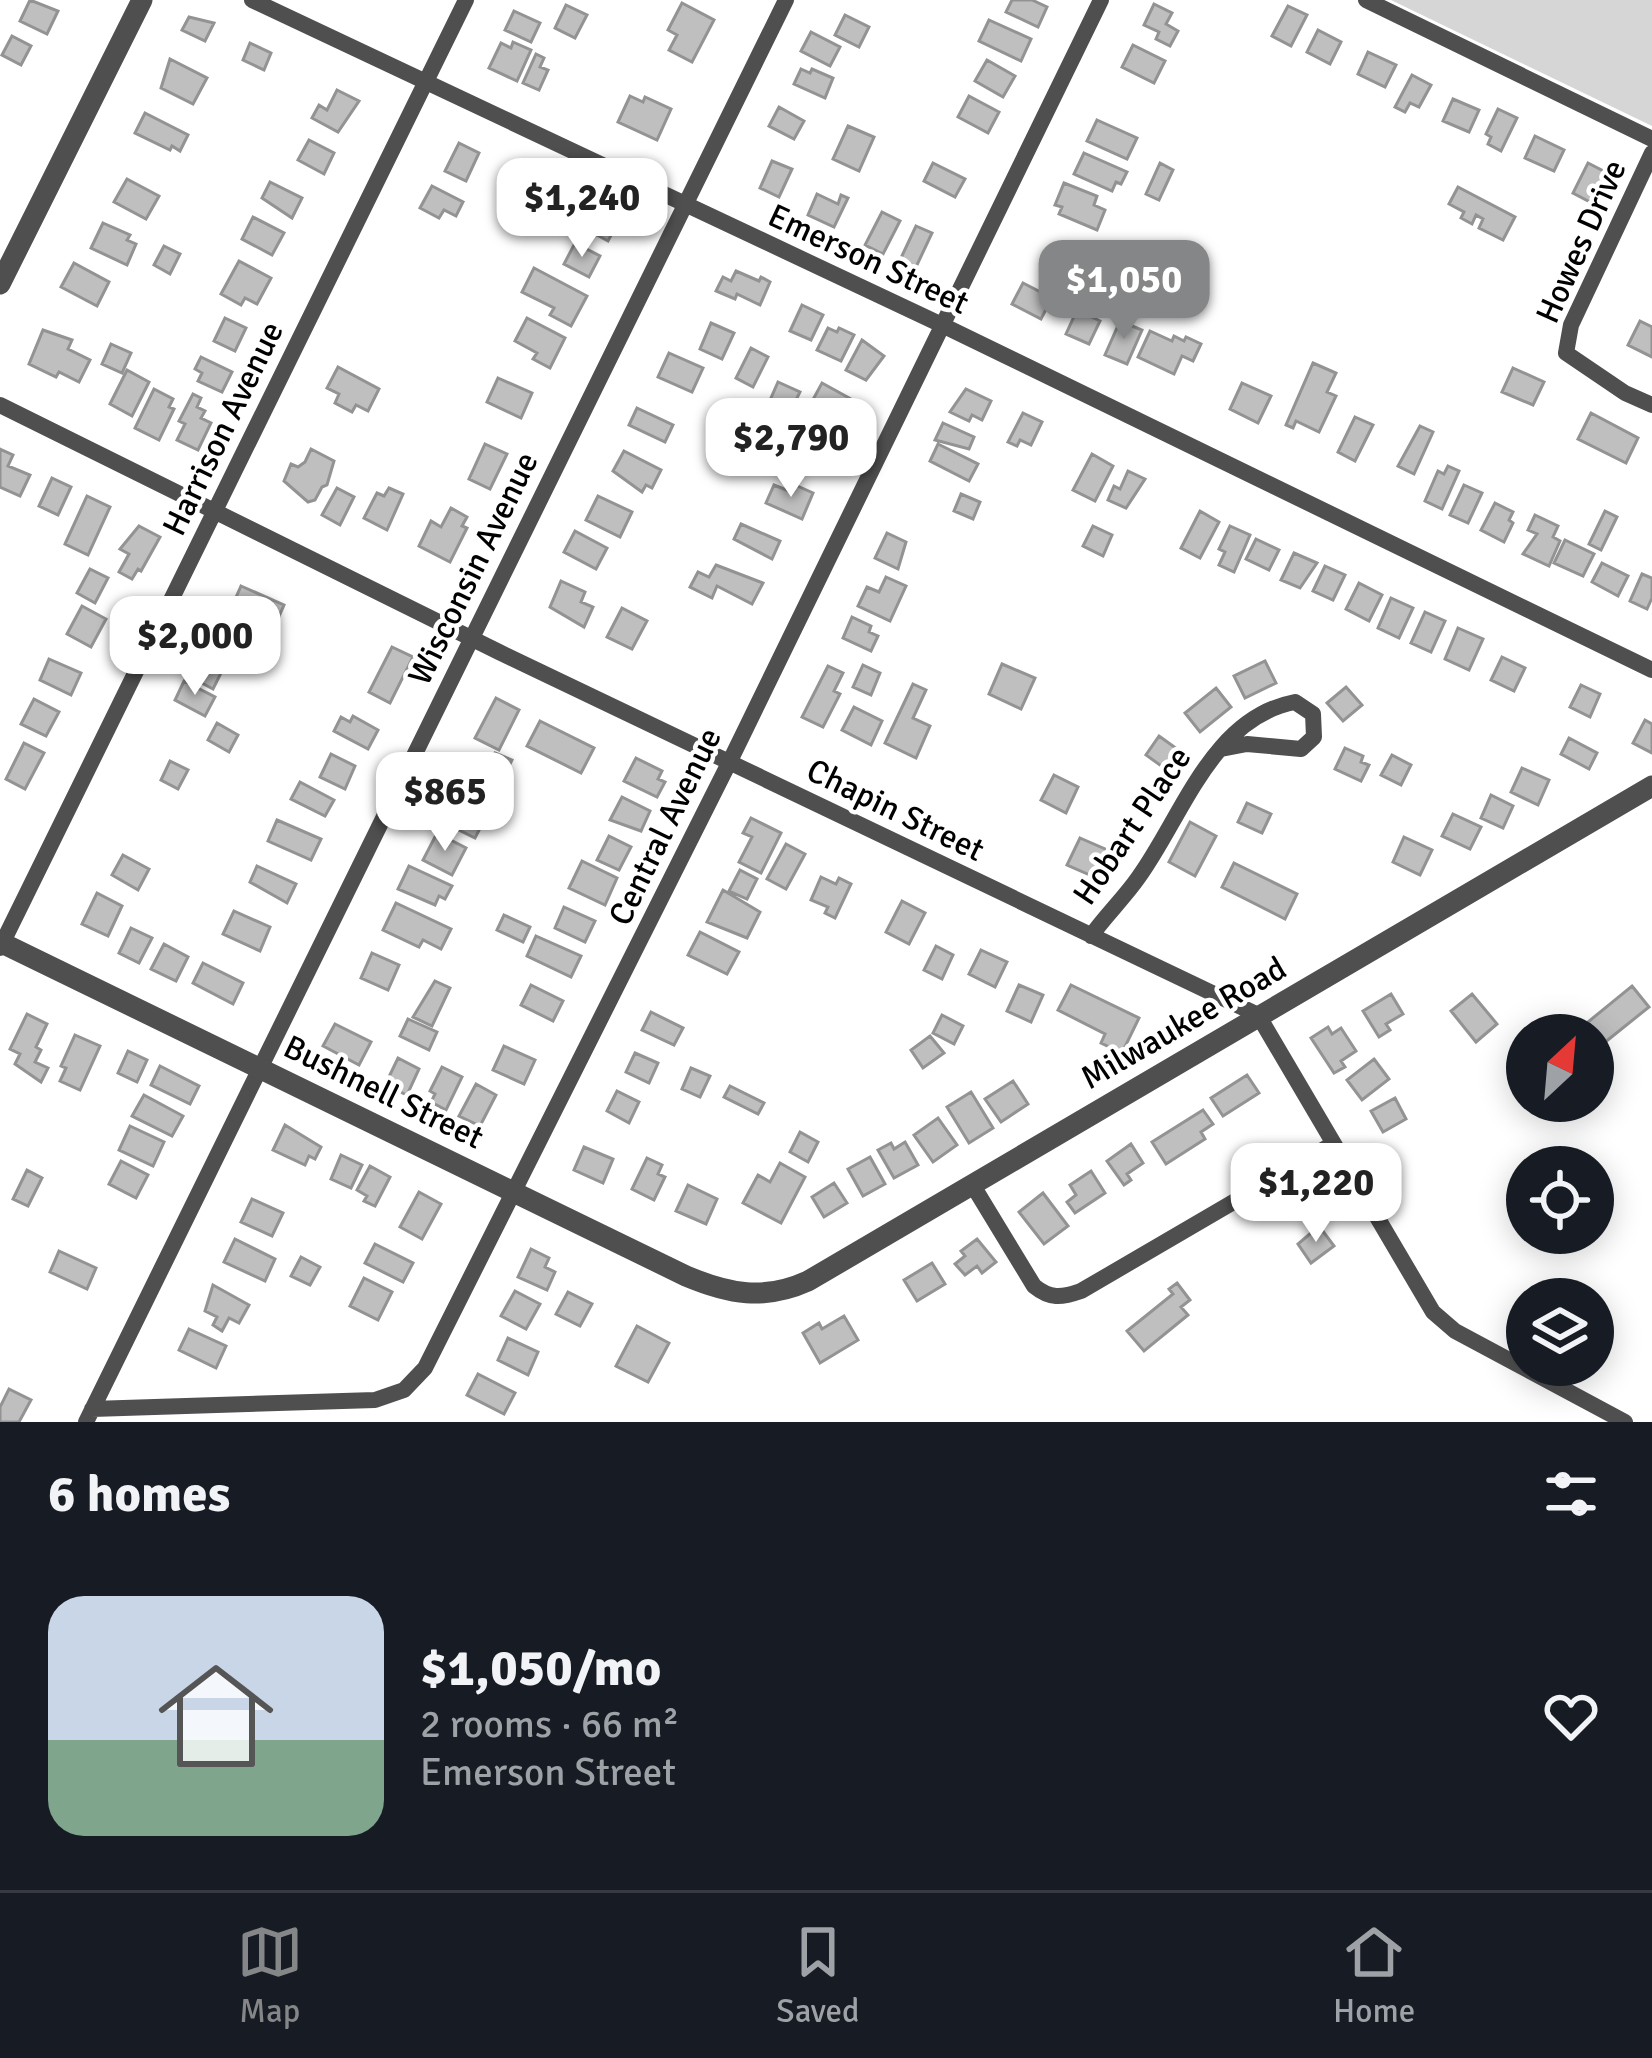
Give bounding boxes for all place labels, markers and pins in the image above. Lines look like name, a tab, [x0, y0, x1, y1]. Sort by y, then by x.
pin: $1,240	[484, 158, 680, 260]
pin: $1,050	[1026, 240, 1222, 342]
pin: $2,790	[693, 398, 889, 500]
pin: $2,000	[97, 596, 293, 698]
pin: $865	[374, 752, 516, 854]
pin: $1,220	[1218, 1143, 1414, 1245]

